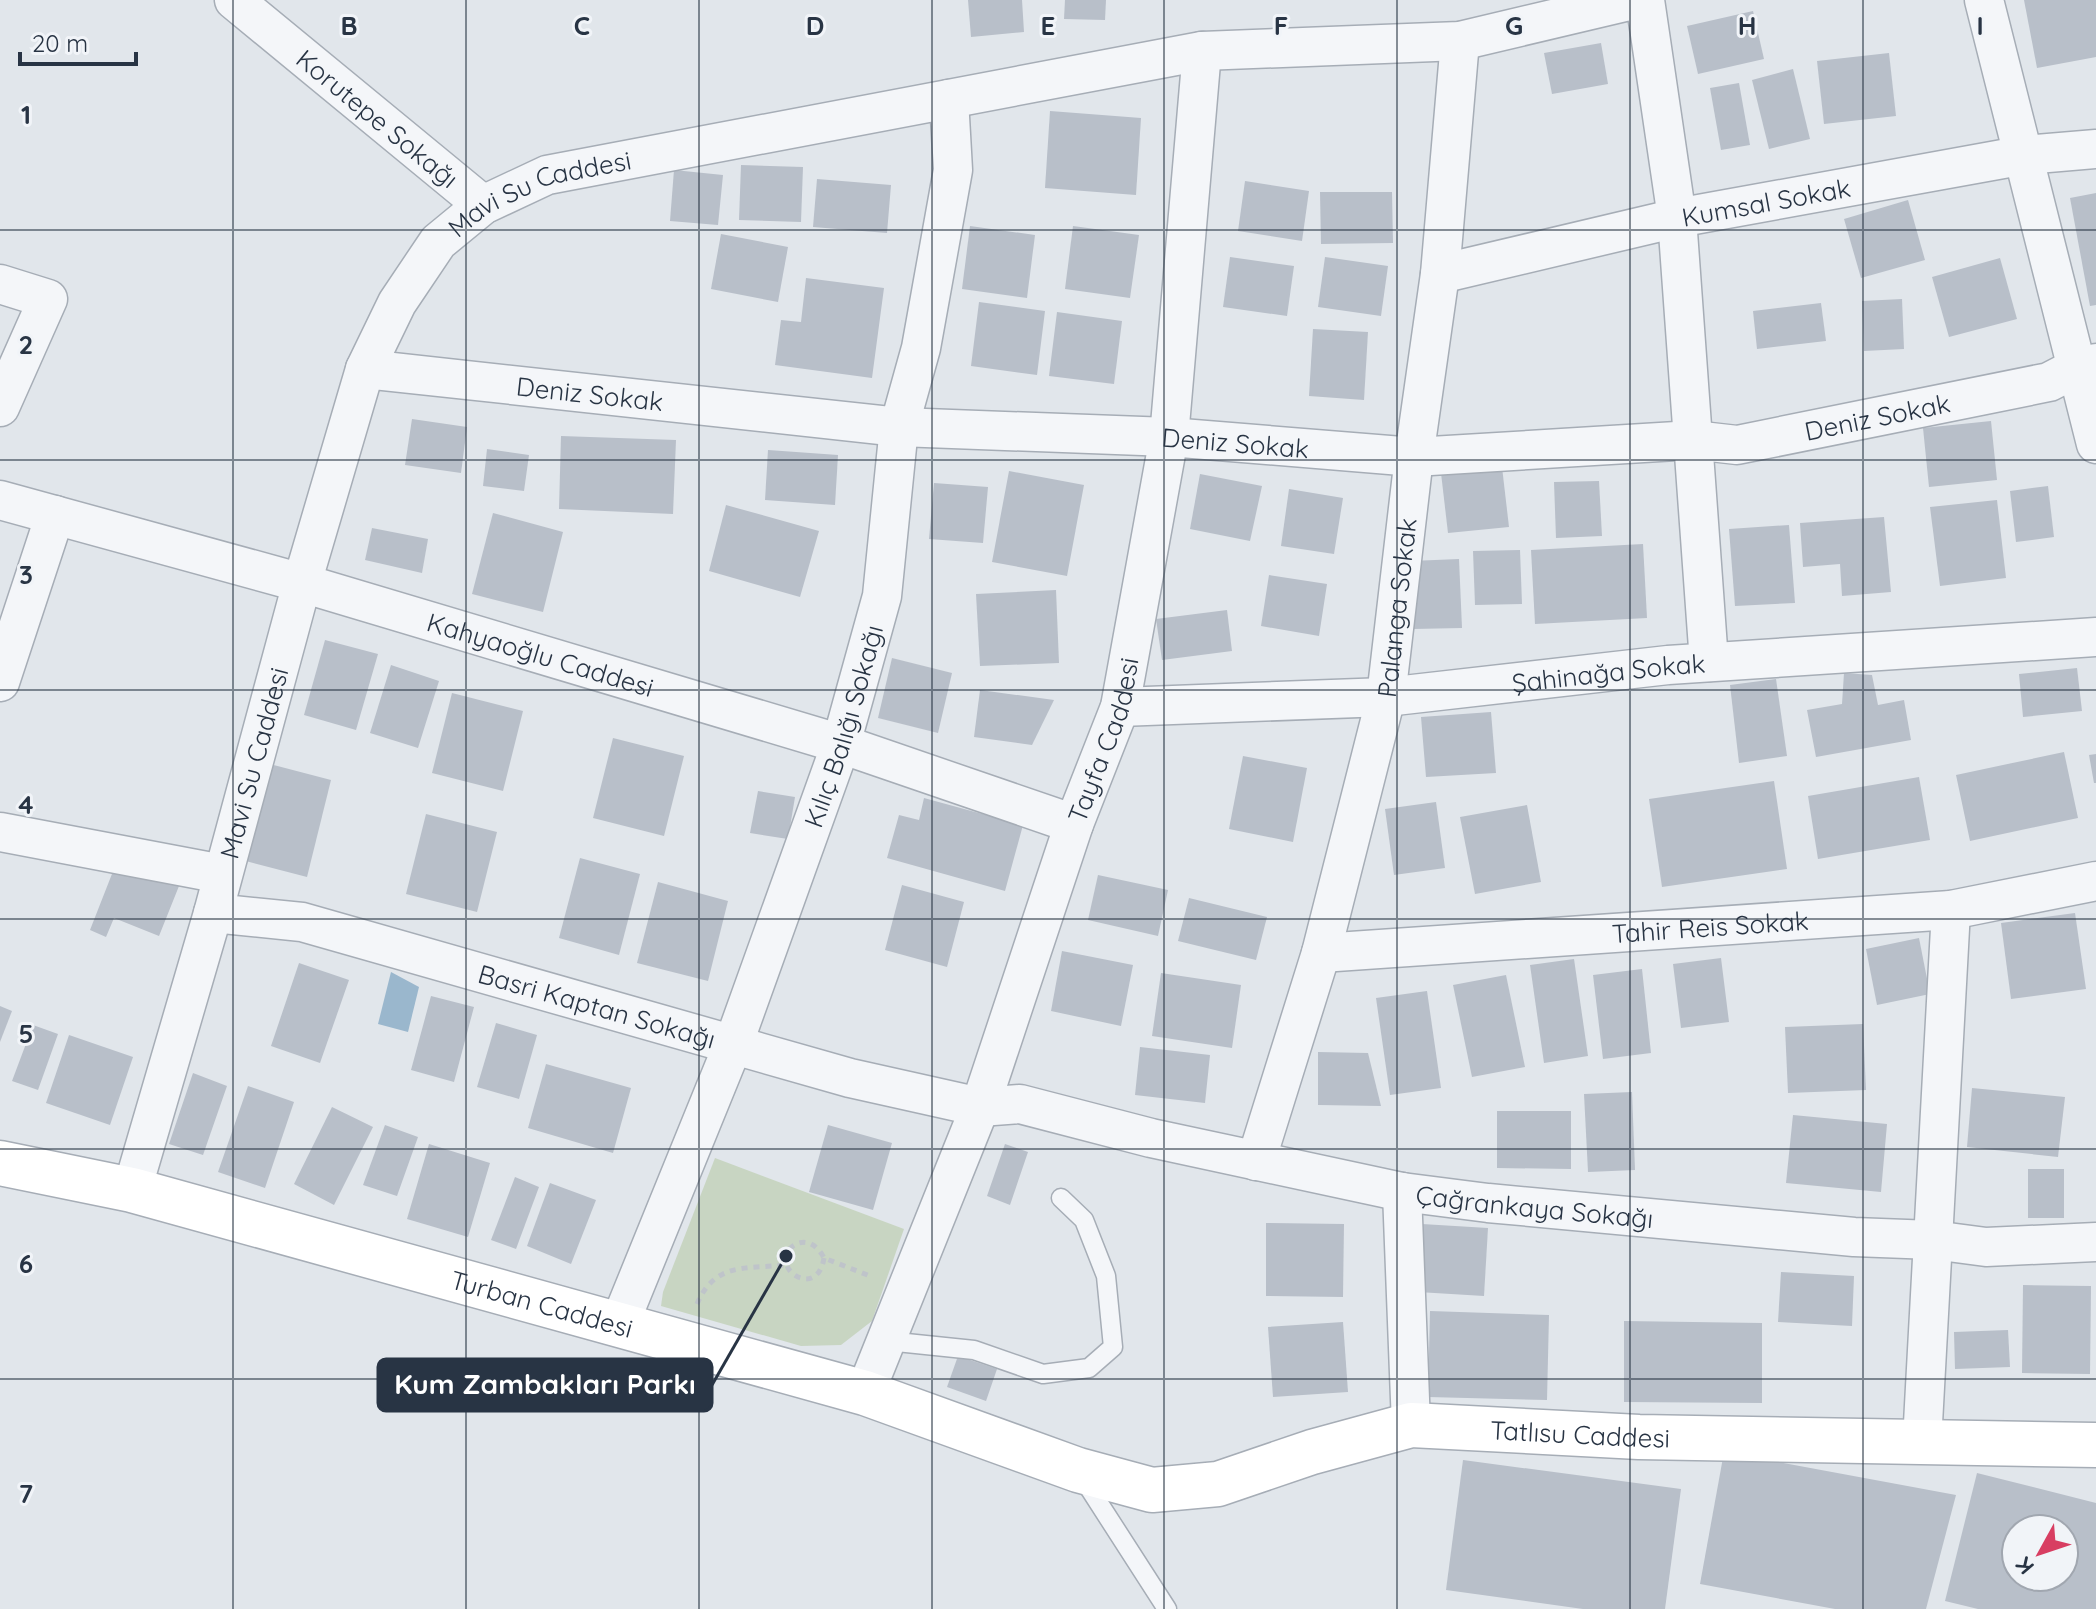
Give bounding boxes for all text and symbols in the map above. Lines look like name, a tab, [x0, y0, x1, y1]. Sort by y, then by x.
text: B	[340, 9, 358, 42]
text: C	[574, 9, 590, 42]
text: D	[806, 9, 824, 42]
text: E	[1041, 9, 1055, 42]
text: F	[1274, 9, 1288, 42]
text: G	[1505, 9, 1523, 42]
text: H	[1738, 9, 1756, 42]
text: I	[1976, 9, 1984, 42]
scale bar	[20, 16, 136, 66]
text: 20 m	[32, 28, 88, 58]
street label: Korutepe Sokağı	[290, 42, 465, 195]
text: 1	[21, 98, 31, 131]
street label: Mavi Su Caddesi	[441, 143, 634, 244]
street label: Kumsal Sokak	[1679, 170, 1853, 233]
text: 2	[19, 328, 33, 361]
street label: Deniz Sokak	[515, 369, 665, 418]
street label: Deniz Sokak	[1802, 386, 1953, 447]
street label: Deniz Sokak	[1161, 420, 1310, 465]
street label: Palanga Sokak	[1370, 516, 1423, 699]
text: 3	[19, 558, 33, 591]
street label: Kahyaoğlu Caddesi	[423, 605, 658, 704]
street label: Kılıç Balığı Sokağı	[796, 621, 890, 832]
street label: Şahinağa Sokak	[1510, 646, 1706, 699]
street label: Tayfa Caddesi	[1060, 655, 1145, 827]
street label: Mavi Su Caddesi	[212, 664, 295, 862]
text: 4	[18, 788, 34, 821]
street label: Tahir Reis Sokak	[1611, 903, 1810, 950]
street label: Basri Kaptan Sokağı	[474, 956, 719, 1055]
text: 5	[19, 1017, 33, 1050]
street label: Çağrankaya Sokağı	[1414, 1177, 1655, 1235]
text: 6	[19, 1247, 33, 1280]
street label: Turban Caddesi	[447, 1263, 637, 1344]
callout: Kum Zambakları Parkı	[378, 1359, 712, 1411]
text: Kum Zambakları Parkı	[394, 1366, 696, 1401]
street label: Tatlısu Caddesi	[1489, 1413, 1670, 1454]
text: 7	[19, 1477, 33, 1510]
north arrow	[2000, 1513, 2080, 1593]
text: K	[2009, 1551, 2040, 1580]

